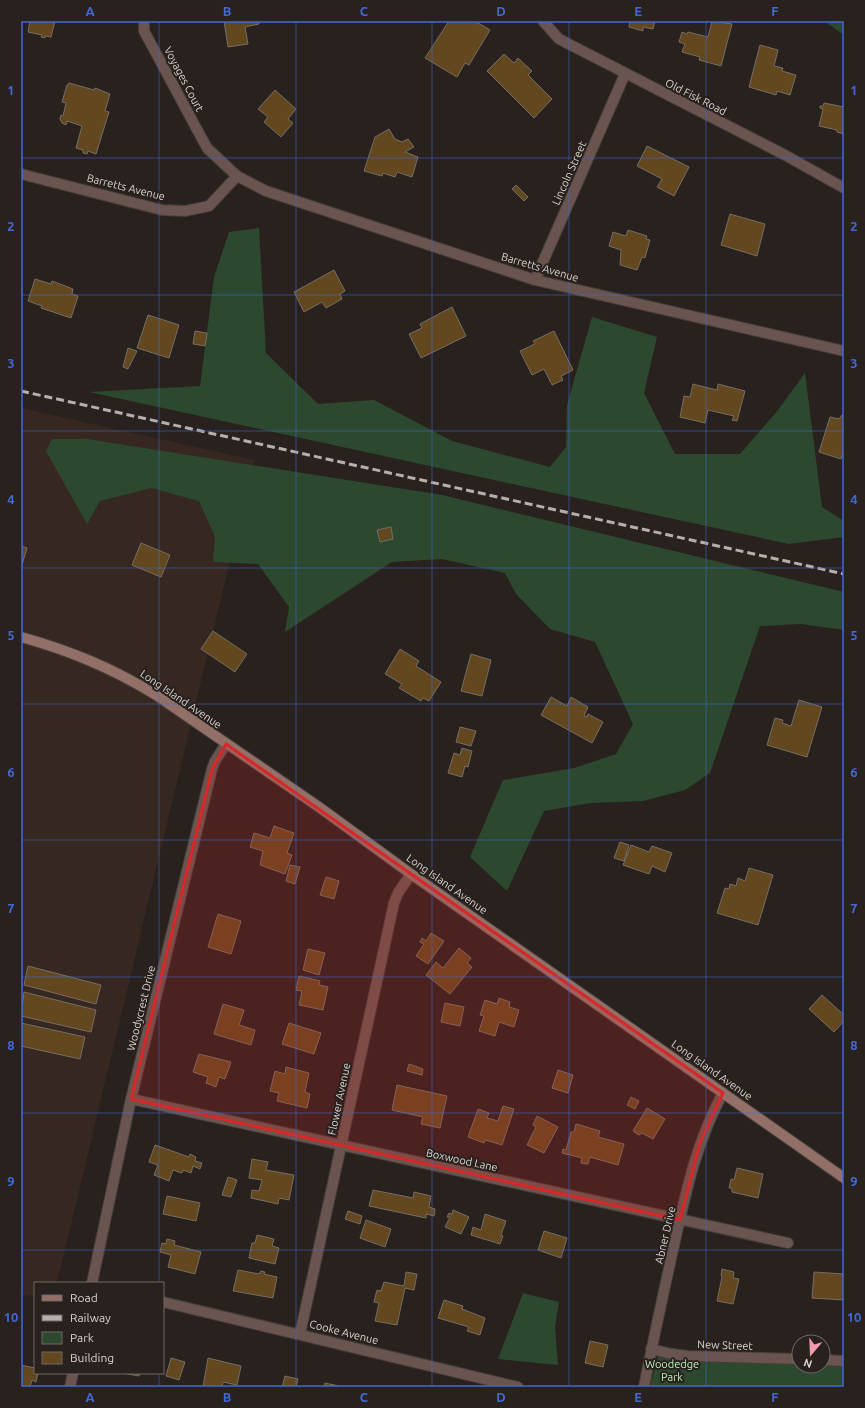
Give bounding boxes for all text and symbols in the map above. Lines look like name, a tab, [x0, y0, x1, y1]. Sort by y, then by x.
text: A	[85, 4, 95, 18]
text: B	[223, 4, 232, 18]
text: C	[360, 4, 369, 18]
text: D	[496, 4, 506, 18]
text: E	[634, 4, 642, 18]
text: F	[771, 4, 779, 18]
street label: Voyages Court	[162, 45, 206, 114]
street label: Old Fisk Road	[663, 76, 729, 118]
text: 1	[7, 83, 15, 97]
text: 1	[850, 83, 858, 97]
street label: Lincoln Street	[550, 139, 589, 207]
street label: Barretts Avenue	[86, 171, 166, 203]
text: 2	[7, 219, 15, 233]
text: 2	[850, 219, 858, 233]
street label: Barretts Avenue	[500, 250, 580, 284]
text: 3	[7, 356, 15, 370]
text: 3	[850, 356, 858, 370]
text: 4	[7, 492, 15, 506]
text: 4	[850, 492, 858, 506]
text: 5	[7, 628, 15, 642]
text: 5	[850, 628, 858, 642]
street label: Long Island Avenue	[138, 667, 224, 731]
text: 6	[7, 765, 15, 779]
text: 6	[850, 765, 858, 779]
street label: Long Island Avenue	[404, 852, 490, 916]
text: 7	[7, 901, 15, 915]
text: 7	[850, 901, 858, 915]
street label: Woodycrest Drive	[125, 964, 157, 1052]
text: 8	[7, 1038, 15, 1052]
street label: Long Island Avenue	[669, 1038, 755, 1102]
text: 8	[850, 1038, 858, 1052]
street label: Flower Avenue	[325, 1062, 353, 1136]
street label: Boxwood Lane	[425, 1147, 499, 1173]
text: 9	[7, 1174, 15, 1188]
text: 9	[850, 1174, 858, 1188]
street label: Abner Drive	[653, 1205, 677, 1265]
legend	[34, 1282, 164, 1374]
text: Road	[70, 1291, 98, 1304]
text: 10	[4, 1310, 18, 1324]
text: 10	[847, 1310, 861, 1324]
text: Railway	[70, 1311, 111, 1324]
street label: Cooke Avenue	[308, 1318, 380, 1346]
text: Park	[70, 1331, 94, 1344]
north arrow	[791, 1334, 831, 1374]
street label: New Street	[697, 1338, 754, 1352]
text: Building	[70, 1351, 114, 1364]
text: N	[802, 1356, 814, 1370]
park label: Woodedge Park	[645, 1358, 699, 1383]
text: A	[85, 1390, 95, 1404]
text: B	[223, 1390, 232, 1404]
text: C	[360, 1390, 369, 1404]
text: D	[496, 1390, 506, 1404]
text: E	[634, 1390, 642, 1404]
text: F	[771, 1390, 779, 1404]

